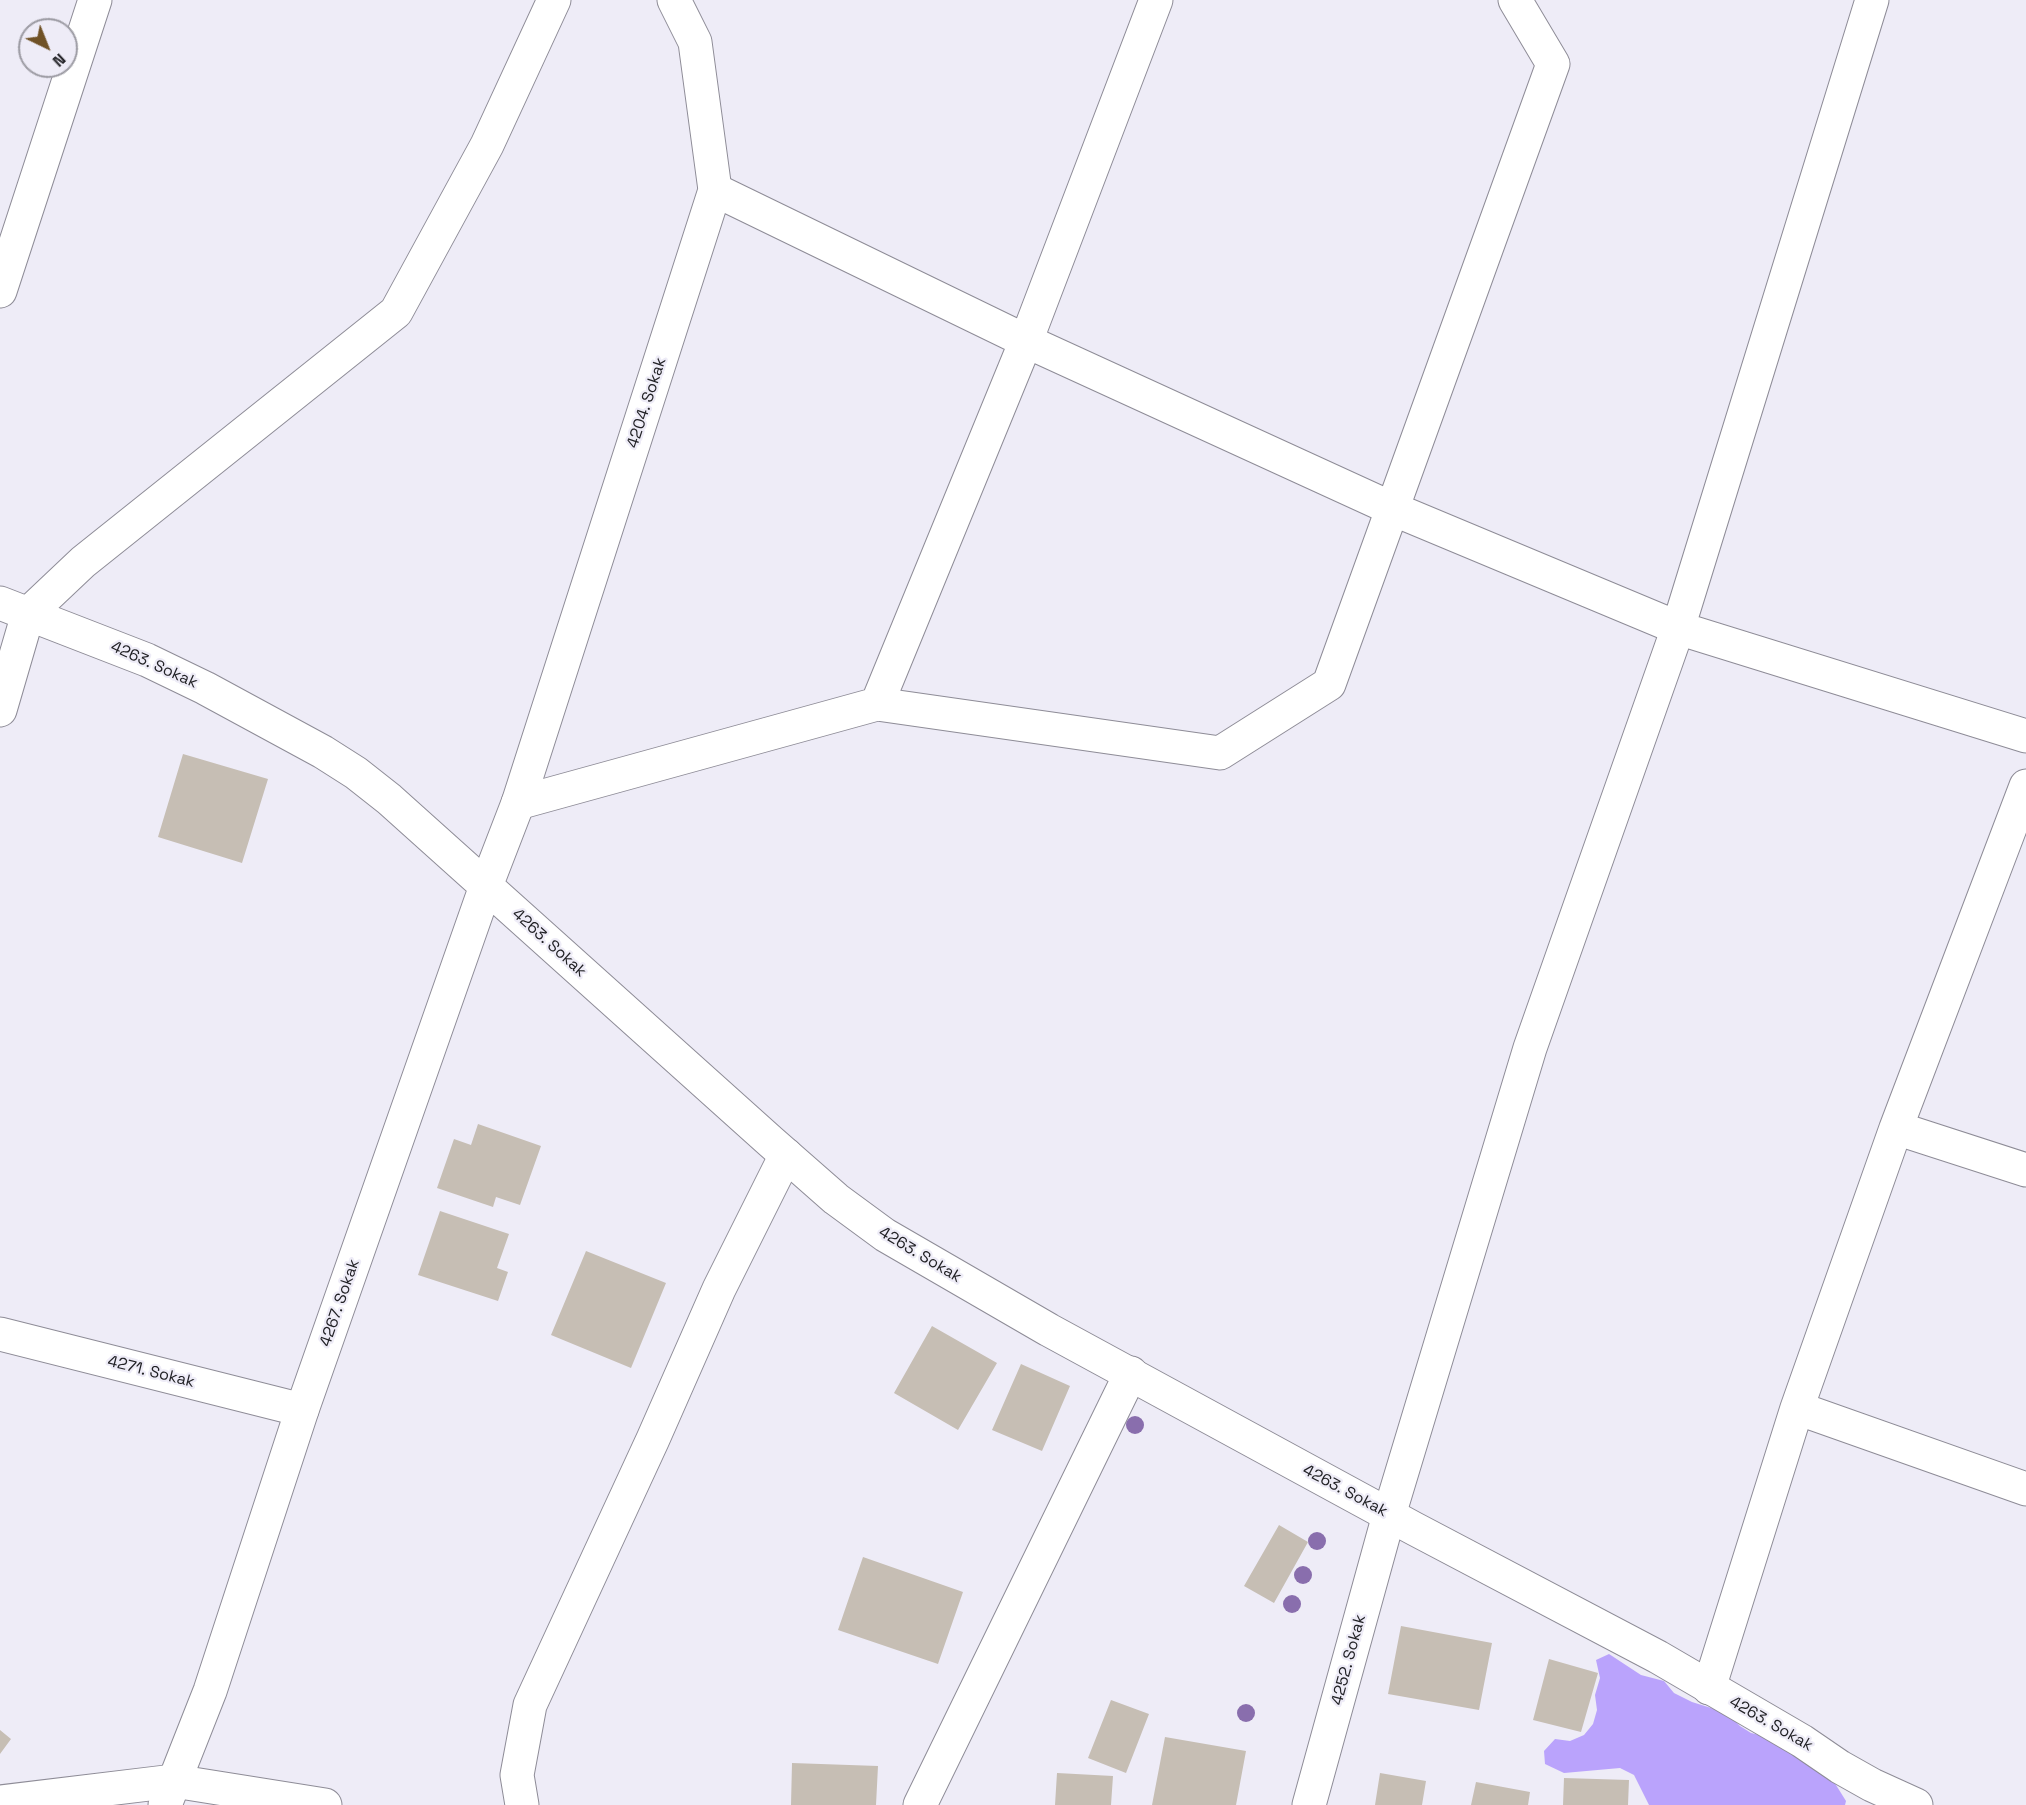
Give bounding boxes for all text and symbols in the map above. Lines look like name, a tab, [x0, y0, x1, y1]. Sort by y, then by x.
north arrow	[18, 18, 78, 78]
text: N	[48, 49, 70, 71]
street label: 4204. Sokak	[623, 355, 671, 451]
street label: 4263. Sokak	[108, 637, 200, 693]
street label: 4263. Sokak	[508, 905, 590, 981]
street label: 4263. Sokak	[875, 1223, 965, 1287]
street label: 4267. Sokak	[316, 1257, 364, 1349]
street label: 4271. Sokak	[105, 1352, 197, 1392]
street label: 4263. Sokak	[1299, 1461, 1391, 1521]
street label: 4252. Sokak	[1328, 1613, 1370, 1707]
street label: 4263. Sokak	[1726, 1692, 1816, 1756]

